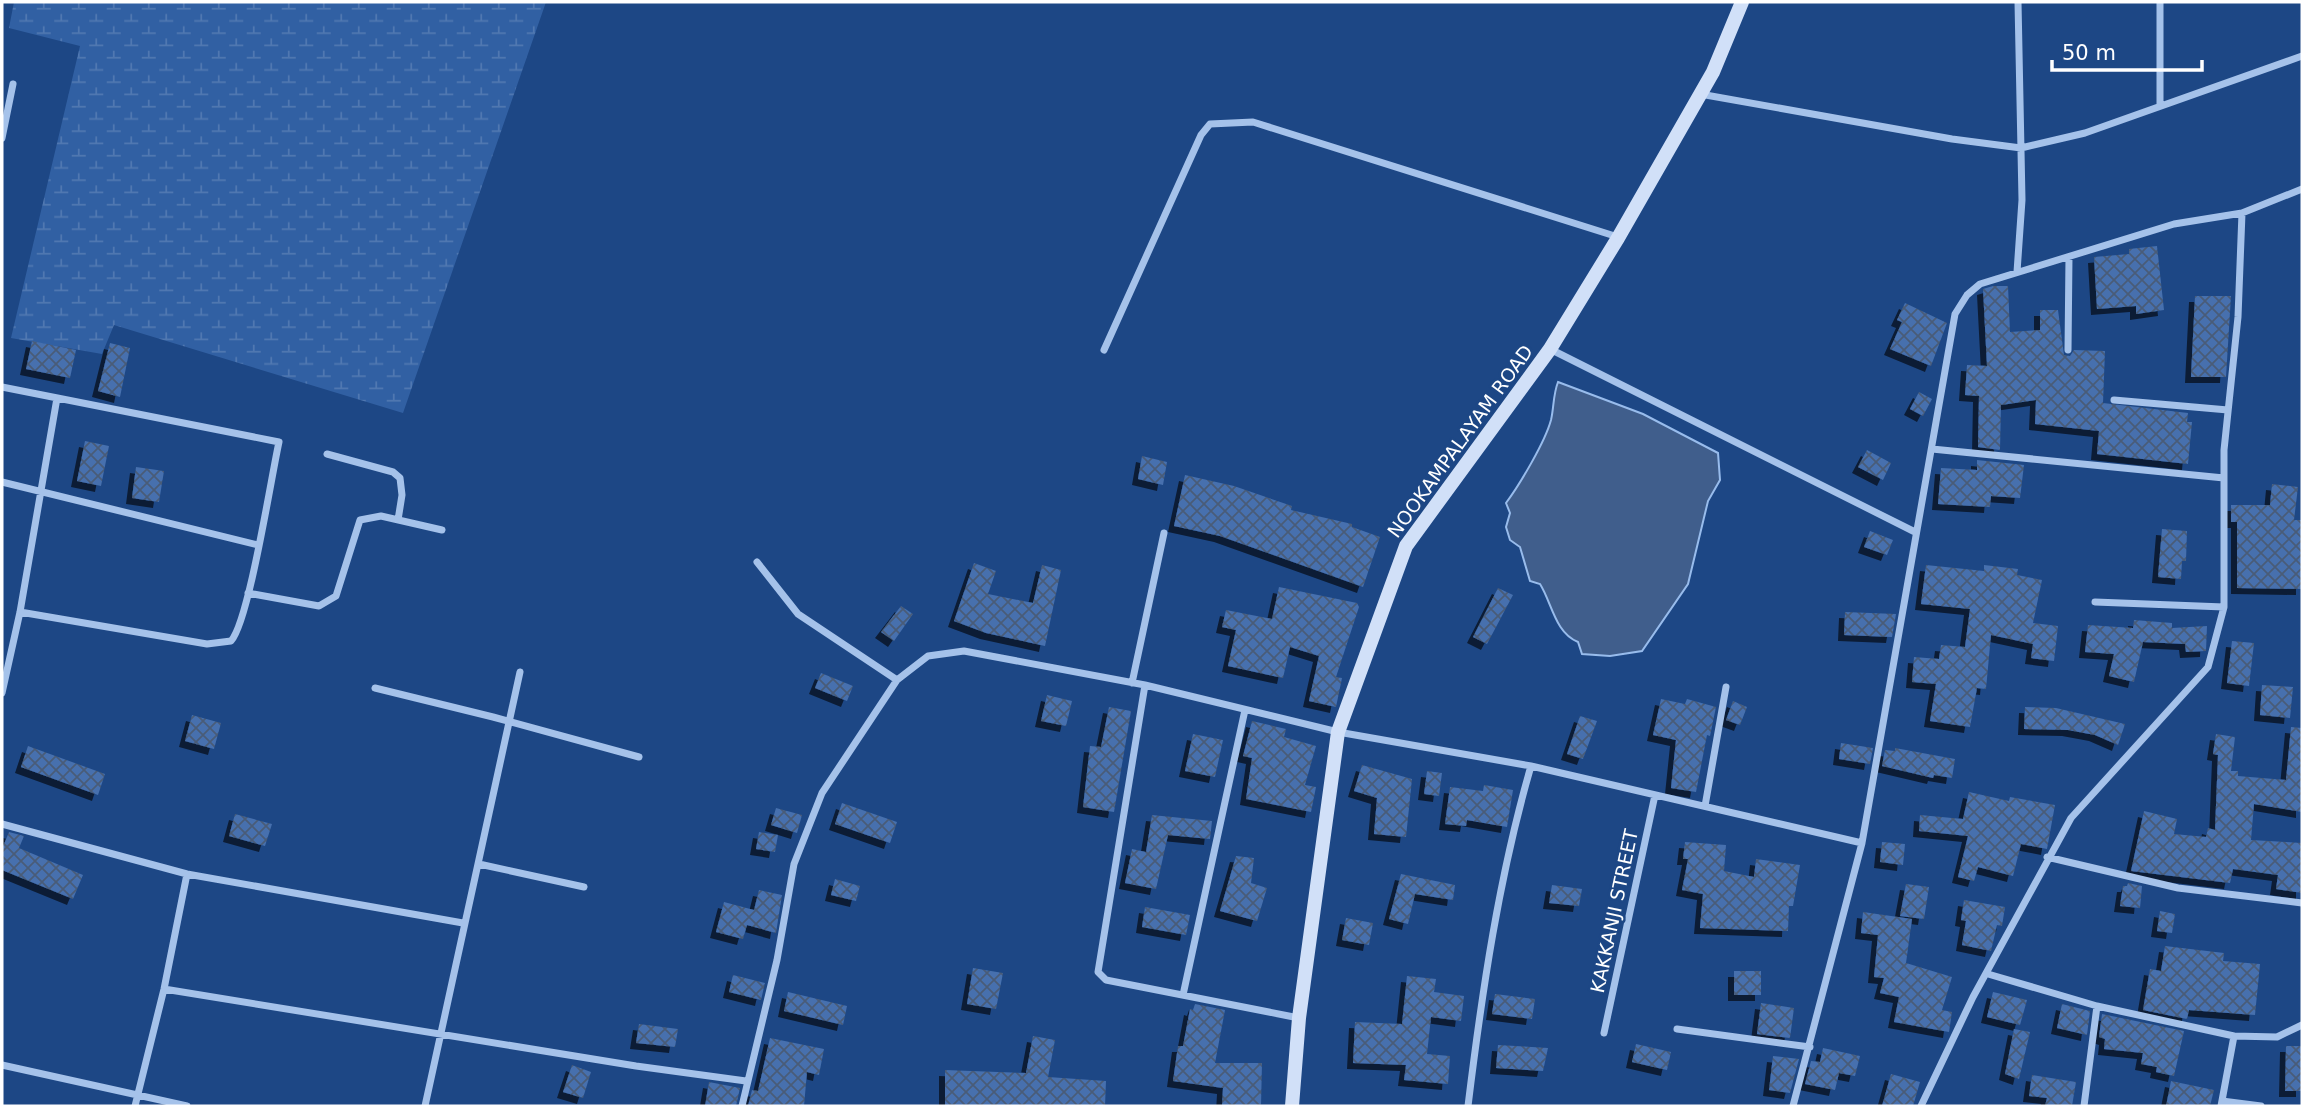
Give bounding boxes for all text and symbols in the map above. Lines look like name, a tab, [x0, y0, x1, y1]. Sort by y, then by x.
scale bar	[2052, 28, 2202, 72]
text: 50 m	[2062, 41, 2116, 65]
street label: NOOKAMPALAYAM ROAD	[1383, 341, 1537, 541]
street label: KAKKANJI STREET	[1586, 827, 1642, 995]

